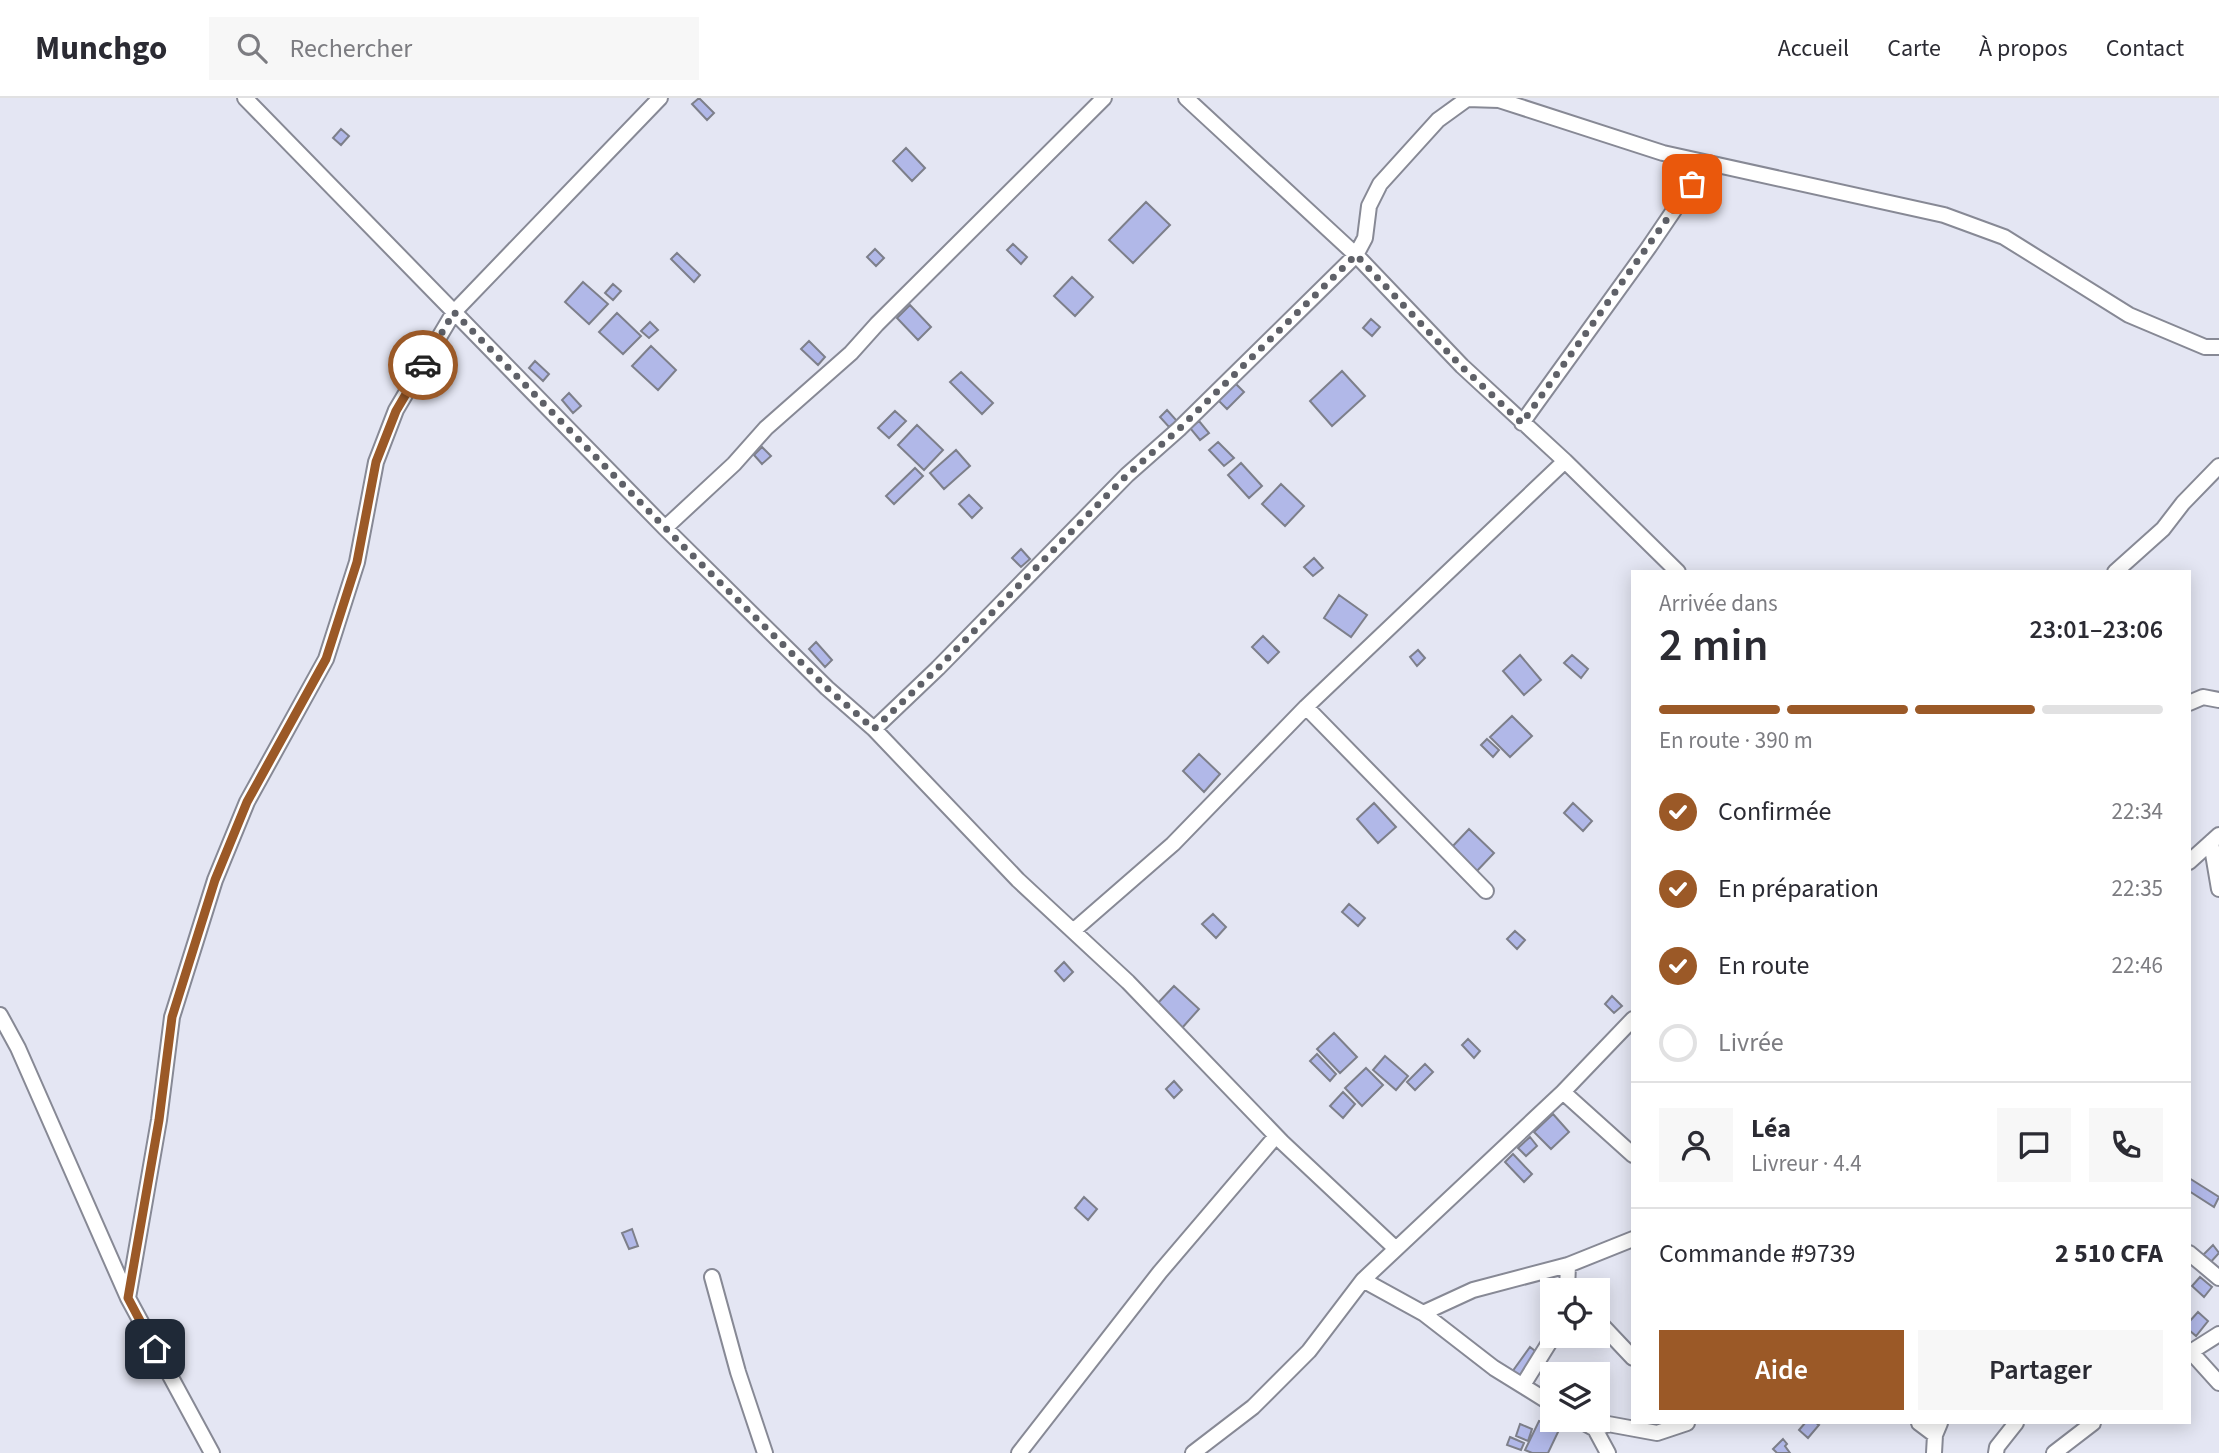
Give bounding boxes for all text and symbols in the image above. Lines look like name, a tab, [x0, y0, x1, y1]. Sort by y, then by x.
search box	[209, 17, 699, 80]
text: Munchgo	[35, 25, 167, 72]
icon: search	[233, 29, 271, 67]
text: Rechercher	[289, 30, 412, 67]
text: Accueil	[1778, 31, 1849, 66]
text: Carte	[1887, 31, 1941, 66]
text: À propos	[1979, 31, 2068, 66]
text: Contact	[2106, 31, 2184, 66]
pin	[1662, 154, 1722, 214]
icon: bag	[1673, 165, 1711, 203]
courier	[388, 330, 458, 400]
icon: car	[404, 346, 442, 384]
text: Arrivée dans	[1659, 587, 1778, 620]
text: 23:01–23:06	[2030, 611, 2163, 648]
text: 2 min	[1659, 613, 1768, 678]
text: En route · 390 m	[1659, 724, 1813, 757]
icon: check	[1659, 793, 1697, 831]
text: Confirmée	[1718, 793, 1832, 830]
text: 22:34	[2112, 795, 2163, 828]
icon: check	[1659, 870, 1697, 908]
text: En préparation	[1718, 870, 1879, 907]
text: 22:35	[2112, 872, 2163, 905]
icon: check	[1659, 947, 1697, 985]
text: En route	[1718, 947, 1809, 984]
text: 22:46	[2112, 949, 2163, 982]
text: Livrée	[1718, 1024, 1784, 1061]
button: person	[1659, 1108, 1733, 1182]
button: chat	[1997, 1108, 2071, 1182]
button: phone	[2089, 1108, 2163, 1182]
text: Léa	[1751, 1110, 1791, 1147]
text: Livreur · 4.4	[1751, 1147, 1862, 1180]
text: Commande #9739	[1659, 1235, 1856, 1272]
text: 2 510 CFA	[2055, 1235, 2163, 1272]
map controls	[1540, 1278, 1610, 1432]
button: locate	[1540, 1278, 1610, 1348]
pin	[125, 1319, 185, 1379]
icon: home	[136, 1330, 174, 1368]
button: Aide	[1659, 1330, 1904, 1410]
button: Partager	[1918, 1330, 2163, 1410]
button: layers	[1540, 1362, 1610, 1432]

